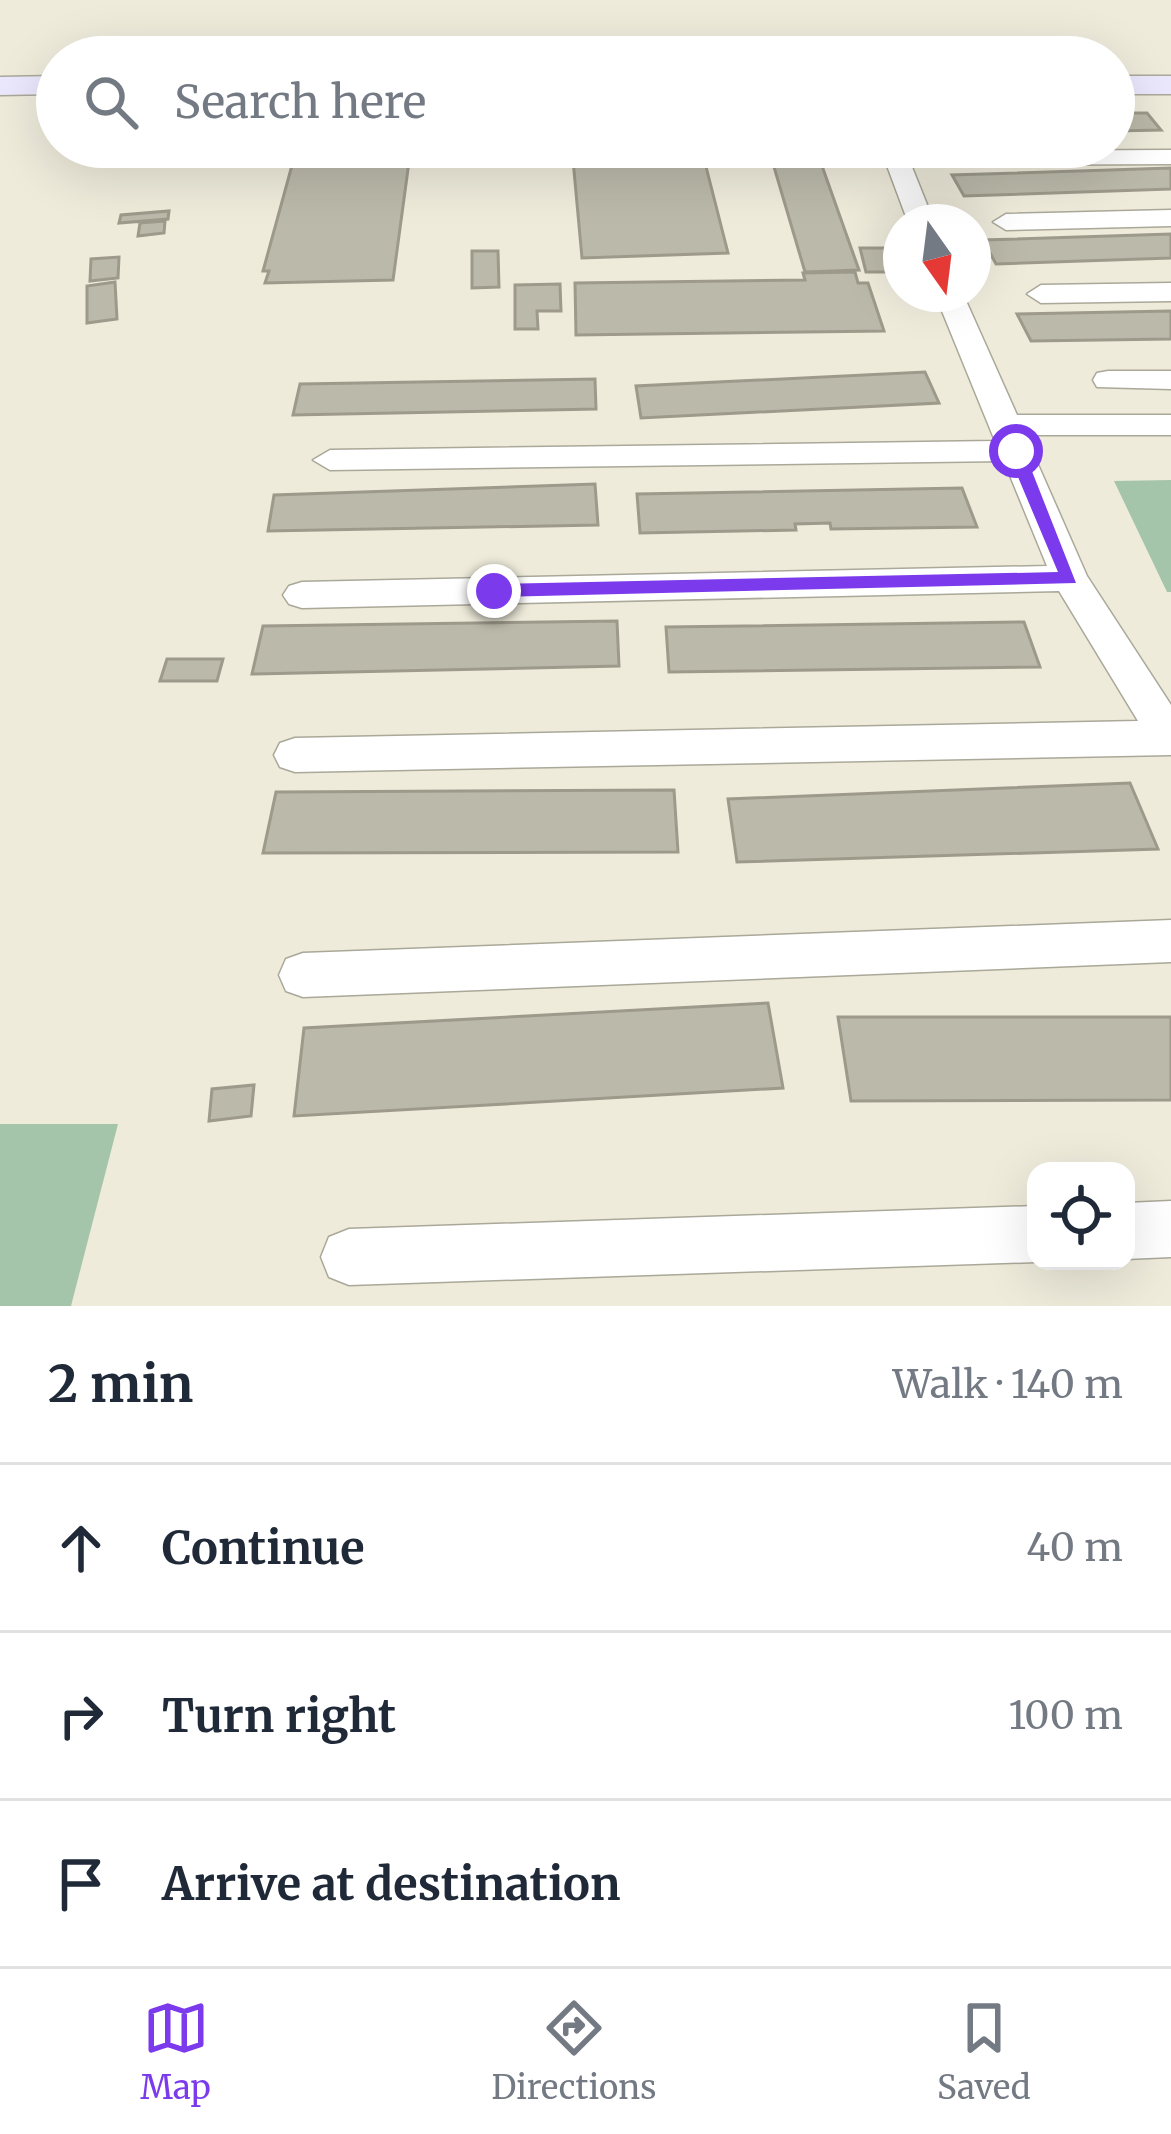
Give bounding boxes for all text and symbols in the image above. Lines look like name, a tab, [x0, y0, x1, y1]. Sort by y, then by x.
search box	[36, 36, 1135, 168]
icon: search	[78, 69, 144, 135]
text: Search here	[174, 74, 426, 130]
north arrow	[883, 204, 991, 312]
route start	[989, 424, 1043, 478]
route end	[467, 564, 521, 618]
map controls	[1027, 1162, 1135, 1270]
button: locate	[1027, 1162, 1135, 1270]
text: 2 min	[48, 1352, 193, 1416]
text: Walk · 140 m	[893, 1360, 1123, 1409]
icon: ahead	[48, 1515, 114, 1581]
text: Continue	[162, 1520, 364, 1576]
text: 40 m	[1026, 1523, 1123, 1572]
icon: right	[48, 1683, 114, 1749]
text: Turn right	[162, 1688, 396, 1744]
text: 100 m	[1008, 1691, 1123, 1740]
icon: arrive	[48, 1851, 114, 1917]
text: Arrive at destination	[162, 1856, 620, 1912]
tab: Map	[140, 1995, 211, 2108]
tab: Directions	[491, 1995, 656, 2108]
tab: Saved	[937, 1995, 1031, 2108]

